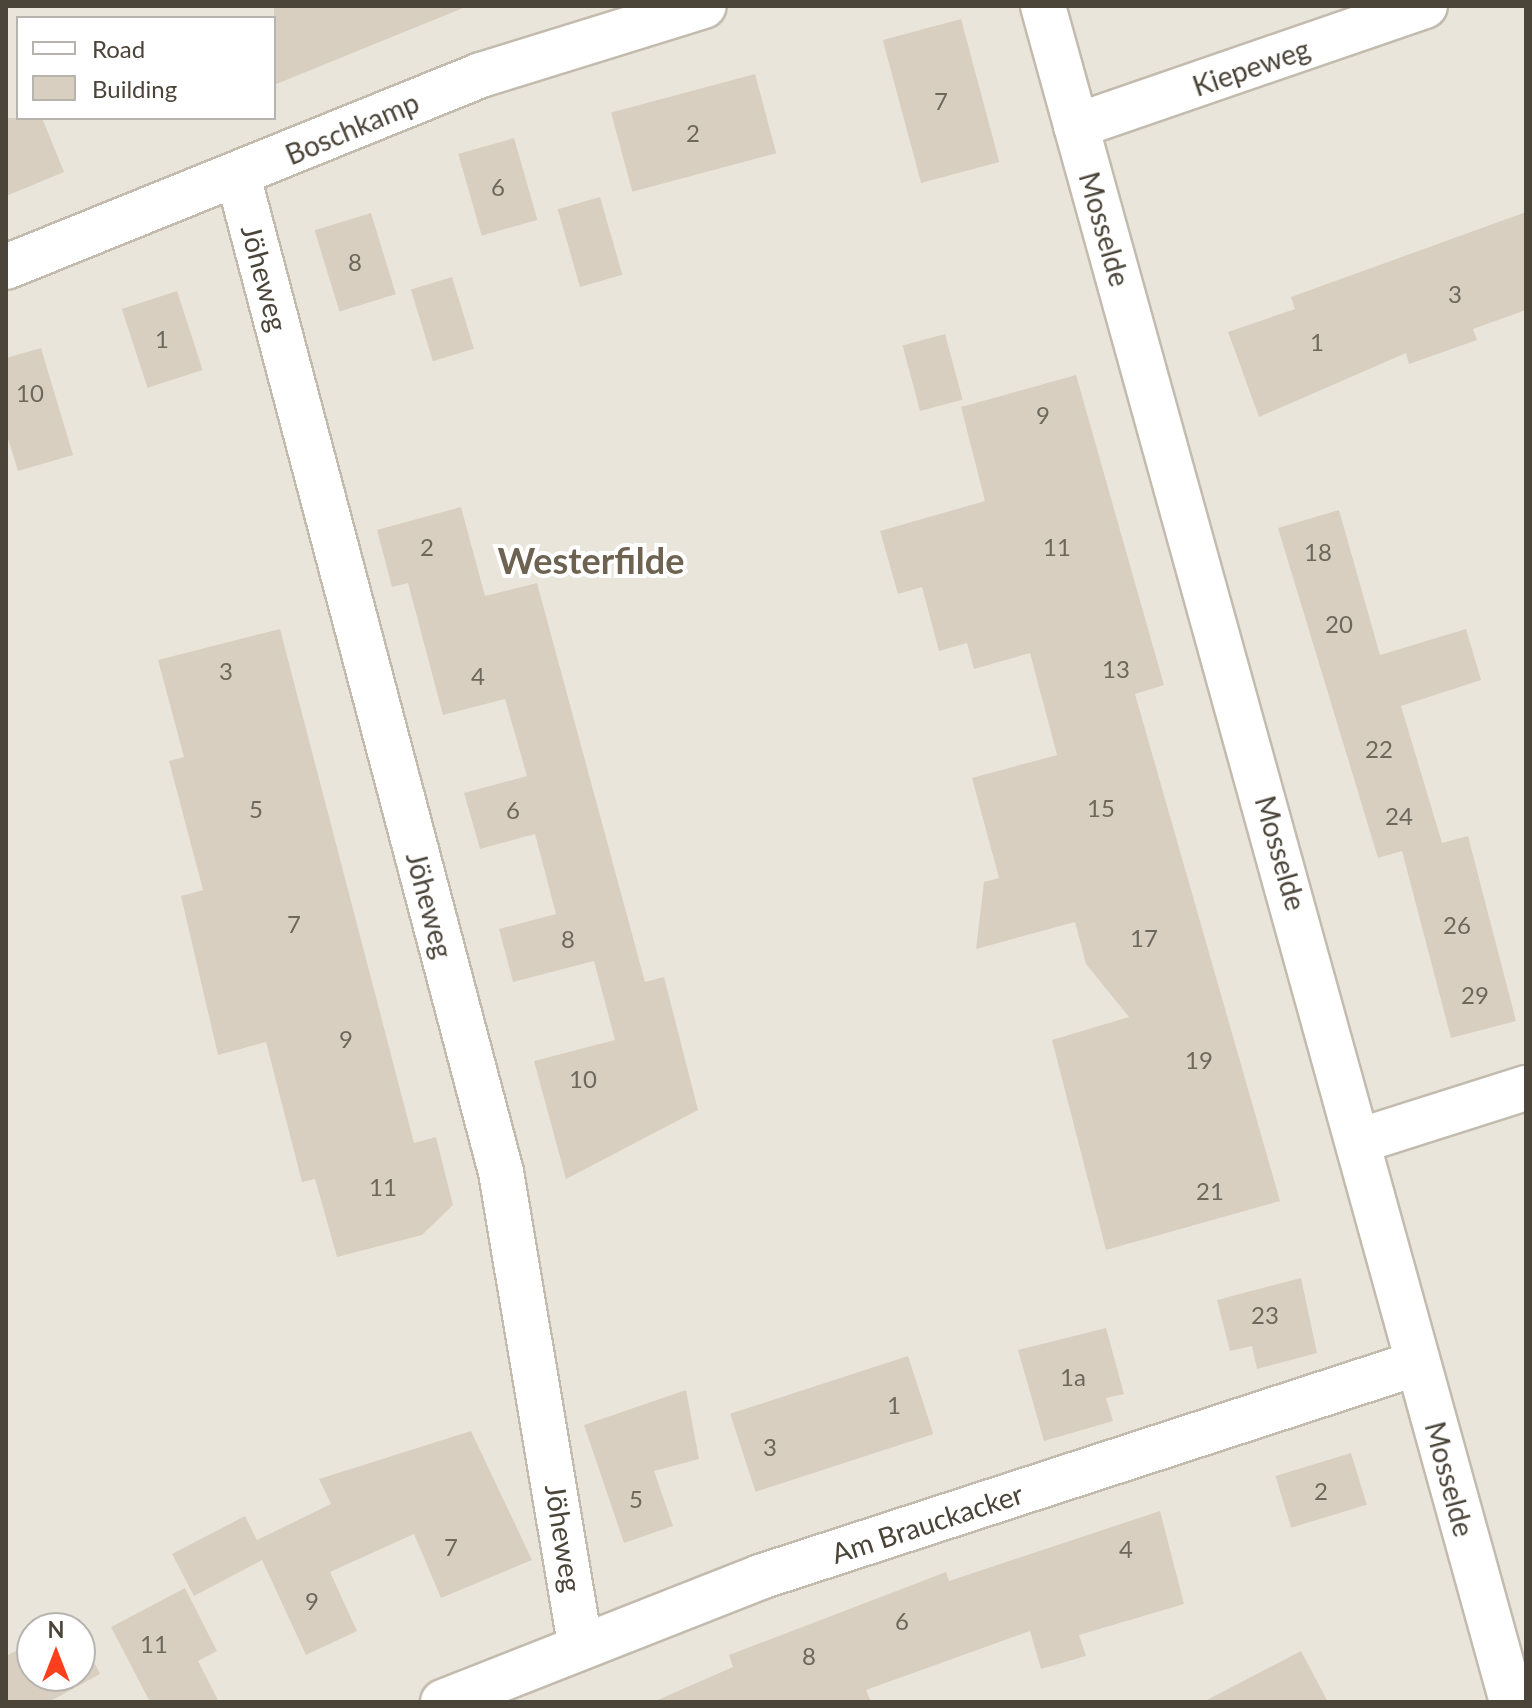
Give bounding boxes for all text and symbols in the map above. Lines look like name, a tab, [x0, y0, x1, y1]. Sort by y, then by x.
legend	[16, 16, 276, 120]
street label: Kiepeweg	[1188, 31, 1314, 103]
text: Road	[92, 34, 145, 63]
text: Building	[92, 74, 177, 103]
street label: Boschkamp	[280, 85, 424, 171]
house number: 7	[934, 87, 948, 115]
house number: 2	[686, 119, 700, 147]
street label: Mosselde	[1073, 168, 1137, 290]
house number: 6	[491, 173, 505, 201]
street label: Jöheweg	[235, 221, 295, 335]
house number: 8	[348, 248, 362, 276]
house number: 3	[1448, 280, 1462, 308]
house number: 1	[155, 325, 169, 353]
house number: 1	[1310, 328, 1324, 356]
house number: 10	[16, 379, 44, 407]
house number: 9	[1036, 401, 1050, 429]
house number: 2	[420, 533, 434, 561]
house number: 11	[1043, 533, 1071, 561]
house number: 18	[1304, 538, 1332, 566]
district label: Westerfilde	[498, 539, 684, 583]
house number: 20	[1325, 610, 1353, 638]
house number: 13	[1102, 655, 1130, 683]
house number: 3	[219, 657, 233, 685]
house number: 4	[471, 662, 485, 690]
house number: 22	[1365, 735, 1393, 763]
street label: Mosselde	[1249, 792, 1313, 914]
house number: 15	[1087, 794, 1115, 822]
house number: 5	[249, 795, 263, 823]
house number: 6	[506, 796, 520, 824]
house number: 24	[1385, 802, 1413, 830]
street label: Jöheweg	[400, 848, 460, 962]
house number: 7	[287, 910, 301, 938]
house number: 26	[1443, 911, 1471, 939]
house number: 17	[1130, 924, 1158, 952]
house number: 8	[561, 925, 575, 953]
house number: 29	[1461, 981, 1489, 1009]
house number: 9	[339, 1025, 353, 1053]
house number: 19	[1185, 1046, 1213, 1074]
house number: 10	[569, 1065, 597, 1093]
house number: 11	[369, 1173, 397, 1201]
house number: 21	[1196, 1177, 1224, 1205]
house number: 23	[1251, 1301, 1279, 1329]
house number: 1a	[1060, 1363, 1086, 1391]
house number: 1	[887, 1391, 901, 1419]
street label: Mosselde	[1419, 1418, 1481, 1540]
house number: 3	[763, 1433, 777, 1461]
street label: Am Brauckacker	[827, 1476, 1027, 1570]
house number: 2	[1314, 1477, 1328, 1505]
street label: Jöheweg	[539, 1482, 589, 1594]
house number: 5	[629, 1485, 643, 1513]
house number: 7	[444, 1533, 458, 1561]
house number: 4	[1119, 1535, 1133, 1563]
house number: 9	[305, 1587, 319, 1615]
house number: 6	[895, 1607, 909, 1635]
north arrow	[16, 1612, 96, 1692]
text: N	[48, 1616, 64, 1643]
house number: 11	[140, 1630, 168, 1658]
house number: 8	[802, 1642, 816, 1670]

